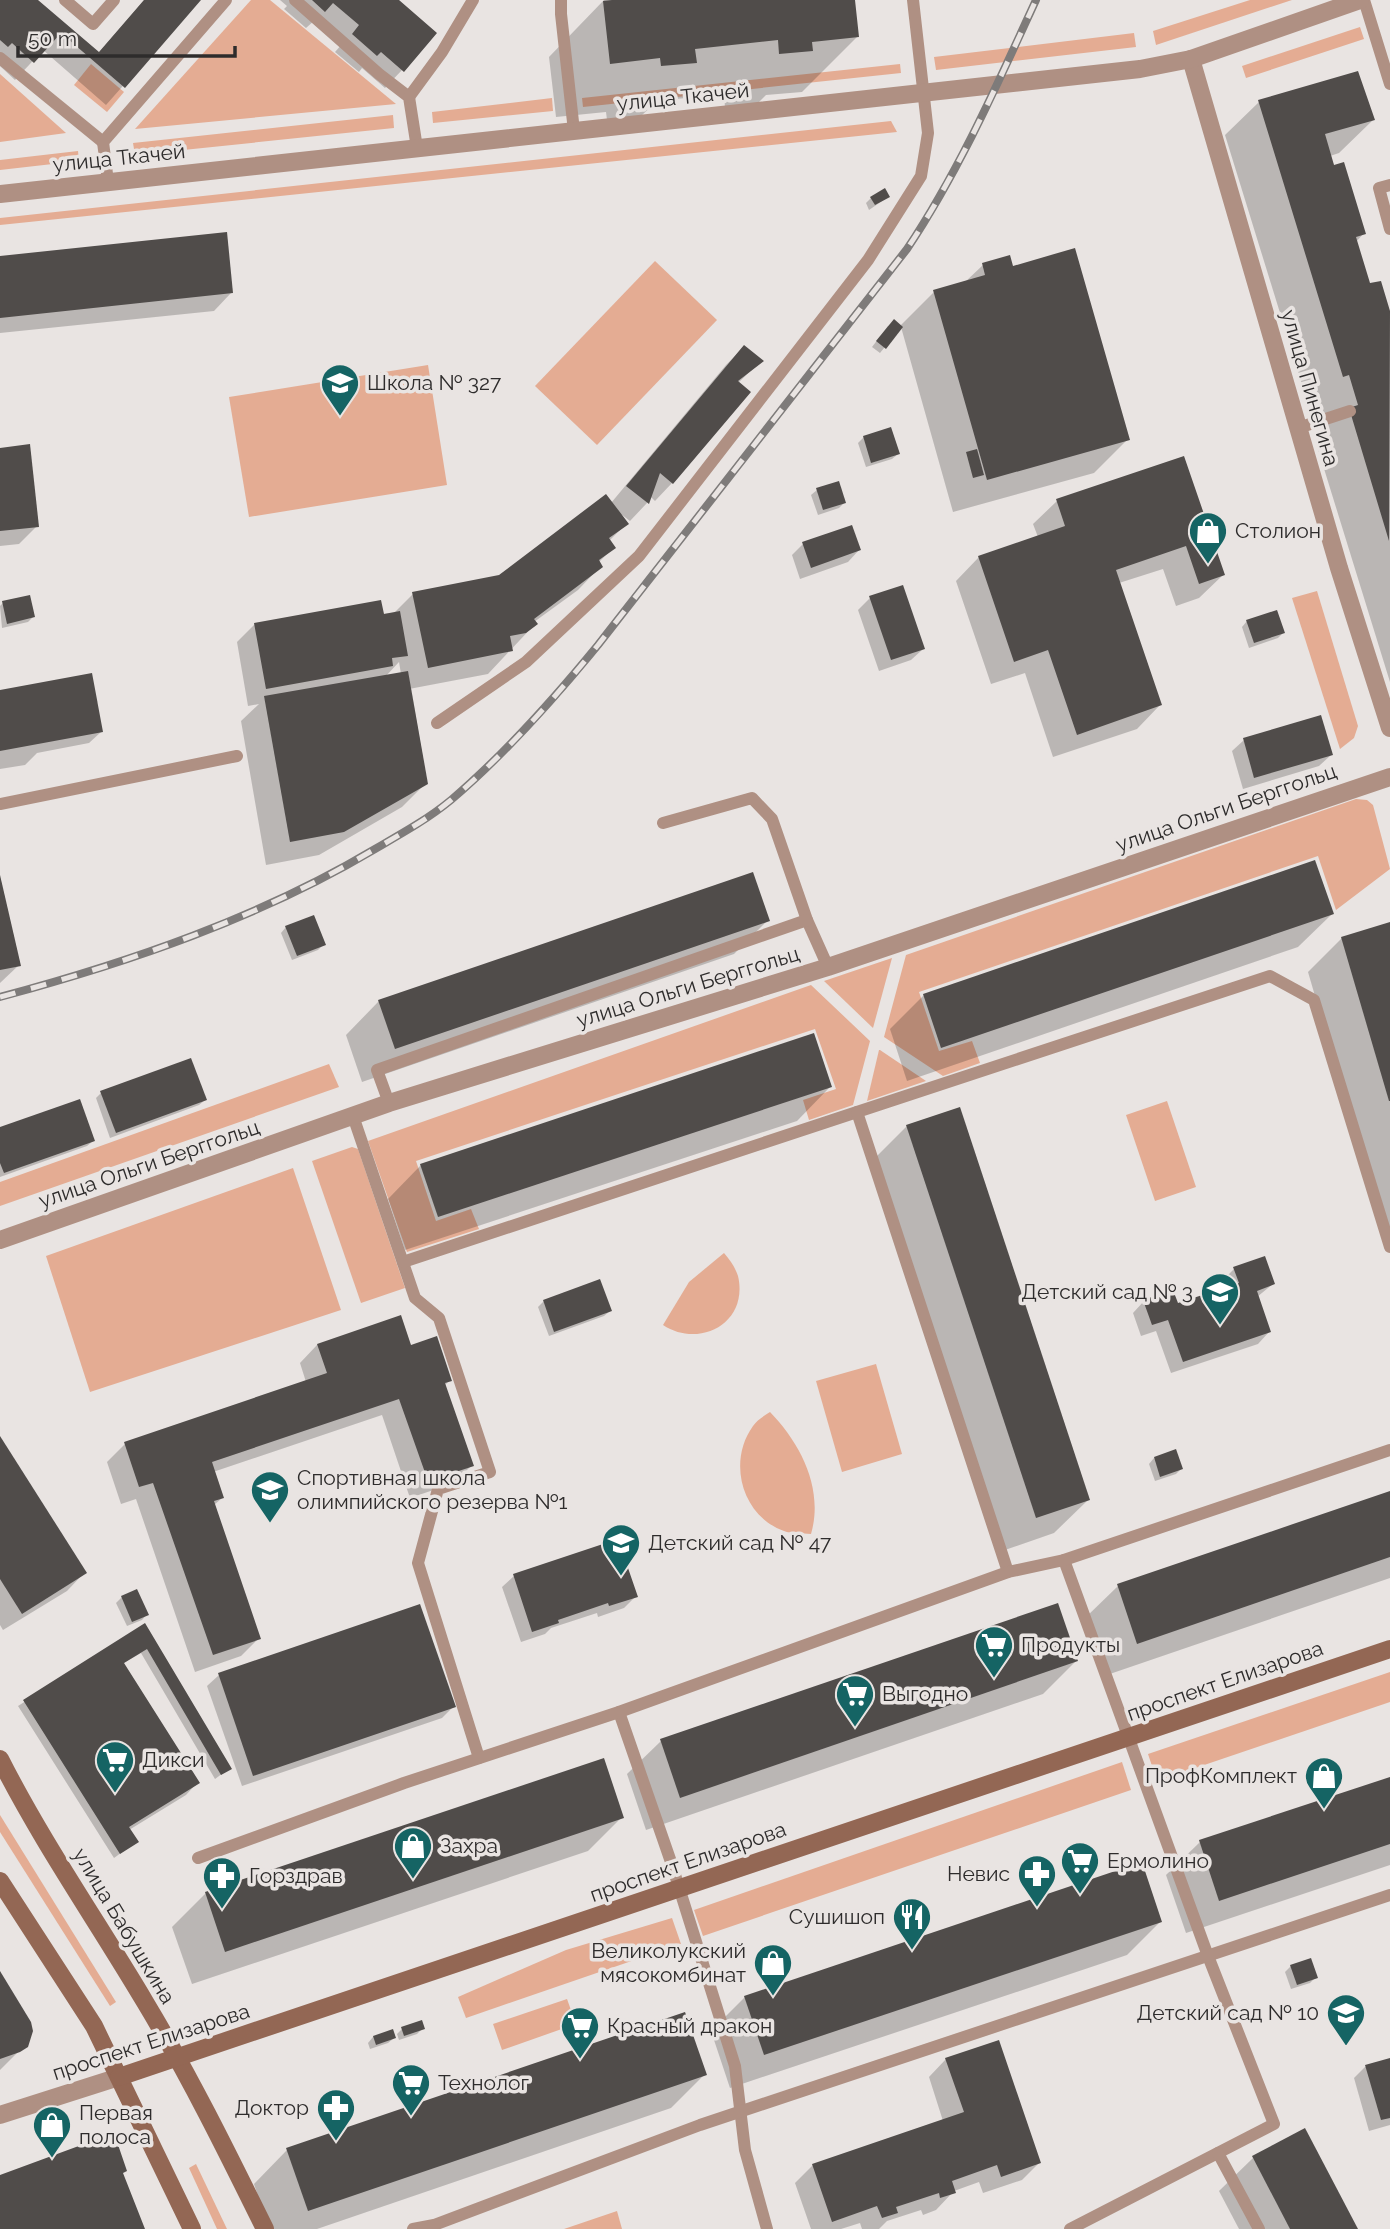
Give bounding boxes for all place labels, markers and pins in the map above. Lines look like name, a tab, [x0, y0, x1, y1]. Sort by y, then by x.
school or university icon: Школа № 327	[319, 362, 361, 417]
place label: Школа № 327	[367, 370, 502, 395]
shop icon: Столион	[1187, 510, 1229, 565]
place label: Столион	[1235, 518, 1321, 543]
school or university icon: Детский сад № 3	[1199, 1271, 1241, 1326]
place label: Детский сад № 3	[1021, 1279, 1193, 1304]
place label: Спортивная школа олимпийского резерва №1	[297, 1465, 567, 1514]
school or university icon: Спортивная школа олимпийского резерва №1	[249, 1469, 291, 1524]
school or university icon: Детский сад № 47	[600, 1522, 642, 1577]
place label: Детский сад № 47	[648, 1530, 832, 1555]
supermarket icon: Продукты	[973, 1624, 1015, 1679]
place label: Продукты	[1021, 1632, 1120, 1657]
supermarket icon: Выгодно	[834, 1673, 876, 1728]
place label: Выгодно	[882, 1681, 968, 1706]
supermarket icon: Дикси	[94, 1739, 136, 1794]
place label: Дикси	[142, 1747, 205, 1772]
shop icon: ПрофКомплект	[1303, 1755, 1345, 1810]
place label: ПрофКомплект	[1145, 1763, 1297, 1788]
shop icon: Захра	[392, 1825, 434, 1880]
place label: Захра	[440, 1833, 498, 1858]
supermarket icon: Ермолино	[1059, 1840, 1101, 1895]
place label: Ермолино	[1107, 1848, 1209, 1873]
pharmacy icon: Невис	[1016, 1853, 1058, 1908]
pharmacy icon: Горздрав	[201, 1855, 243, 1910]
place label: Невис	[947, 1861, 1010, 1886]
place label: Горздрав	[249, 1863, 343, 1888]
restaurant icon: Сушишоп	[891, 1896, 933, 1951]
place label: Сушишоп	[789, 1904, 885, 1929]
place label: Великолукский мясокомбинат	[591, 1938, 746, 1987]
shop icon: Великолукский мясокомбинат	[752, 1942, 794, 1997]
school or university icon: Детский сад № 10	[1325, 1992, 1367, 2047]
place label: Детский сад № 10	[1137, 2000, 1319, 2025]
supermarket icon: Красный дракон	[559, 2005, 601, 2060]
place label: Красный дракон	[607, 2013, 772, 2038]
supermarket icon: Технолог	[390, 2062, 432, 2117]
place label: Технолог	[438, 2070, 530, 2095]
pharmacy icon: Доктор	[315, 2087, 357, 2142]
place label: Доктор	[234, 2095, 309, 2120]
place label: Первая полоса	[79, 2100, 153, 2149]
shop icon: Первая полоса	[31, 2104, 73, 2159]

